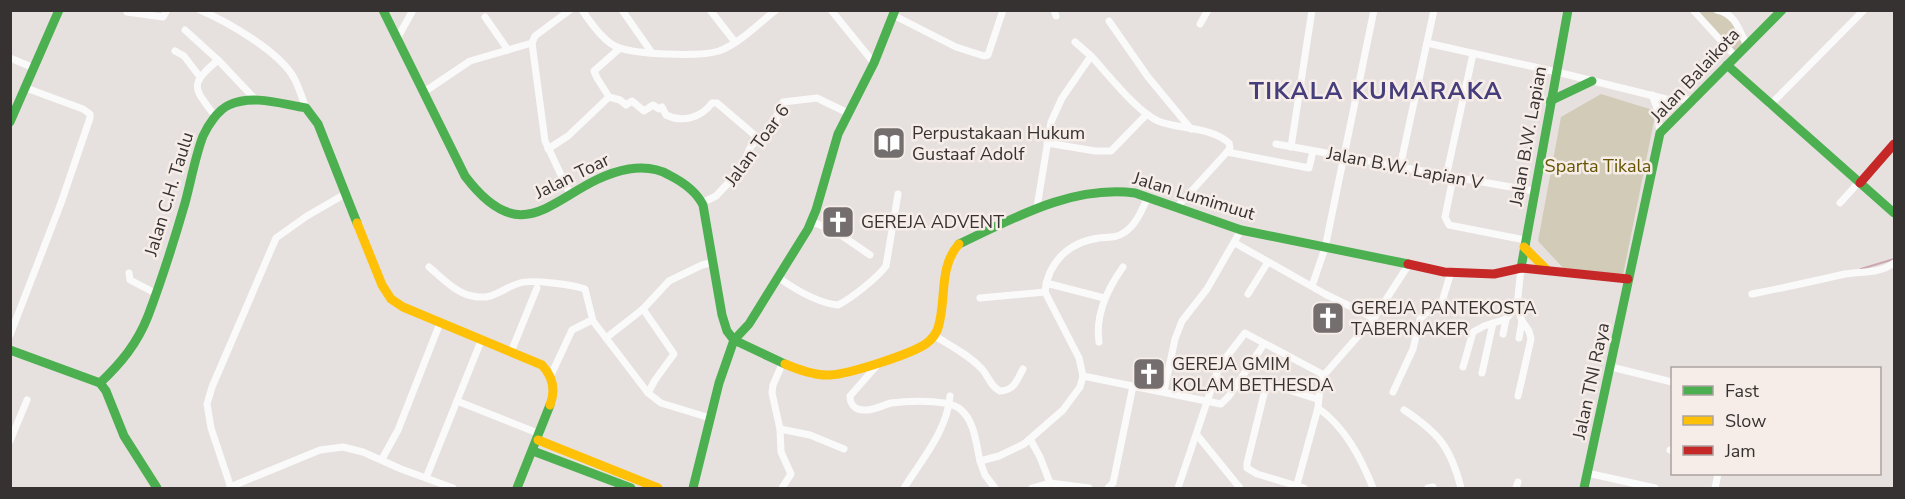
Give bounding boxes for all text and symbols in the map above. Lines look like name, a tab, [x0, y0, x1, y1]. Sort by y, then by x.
street label: Jalan Balaikota	[1644, 23, 1745, 128]
street label: Jalan B.W. Lapian	[1504, 64, 1552, 209]
district label: TIKALA KUMARAKA	[1249, 75, 1503, 107]
street label: Jalan Toar 6	[718, 99, 795, 192]
place label: Perpustakaan Hukum Gustaaf Adolf	[912, 121, 1085, 166]
library icon: Perpustakaan Hukum Gustaaf Adolf	[871, 125, 907, 161]
street label: Jalan C.H. Taulu	[138, 129, 199, 260]
street label: Jalan B.W. Lapian V	[1324, 141, 1486, 195]
street label: Jalan Toar	[530, 147, 614, 205]
park label: Sparta Tikala	[1545, 154, 1651, 178]
street label: Jalan Lumimuut	[1129, 166, 1259, 226]
church icon: GEREJA ADVENT	[820, 204, 856, 240]
place label: GEREJA ADVENT	[861, 210, 1004, 234]
place label: GEREJA PANTEKOSTA TABERNAKER	[1351, 296, 1537, 341]
church icon: GEREJA PANTEKOSTA TABERNAKER	[1310, 300, 1346, 336]
street label: Jalan TNI Raya	[1567, 321, 1615, 442]
place label: GEREJA GMIM KOLAM BETHESDA	[1172, 352, 1334, 397]
church icon: GEREJA GMIM KOLAM BETHESDA	[1131, 356, 1167, 392]
legend	[1671, 367, 1881, 475]
text: Fast	[1725, 379, 1760, 403]
text: Slow	[1725, 409, 1766, 433]
text: Jam	[1724, 439, 1756, 463]

